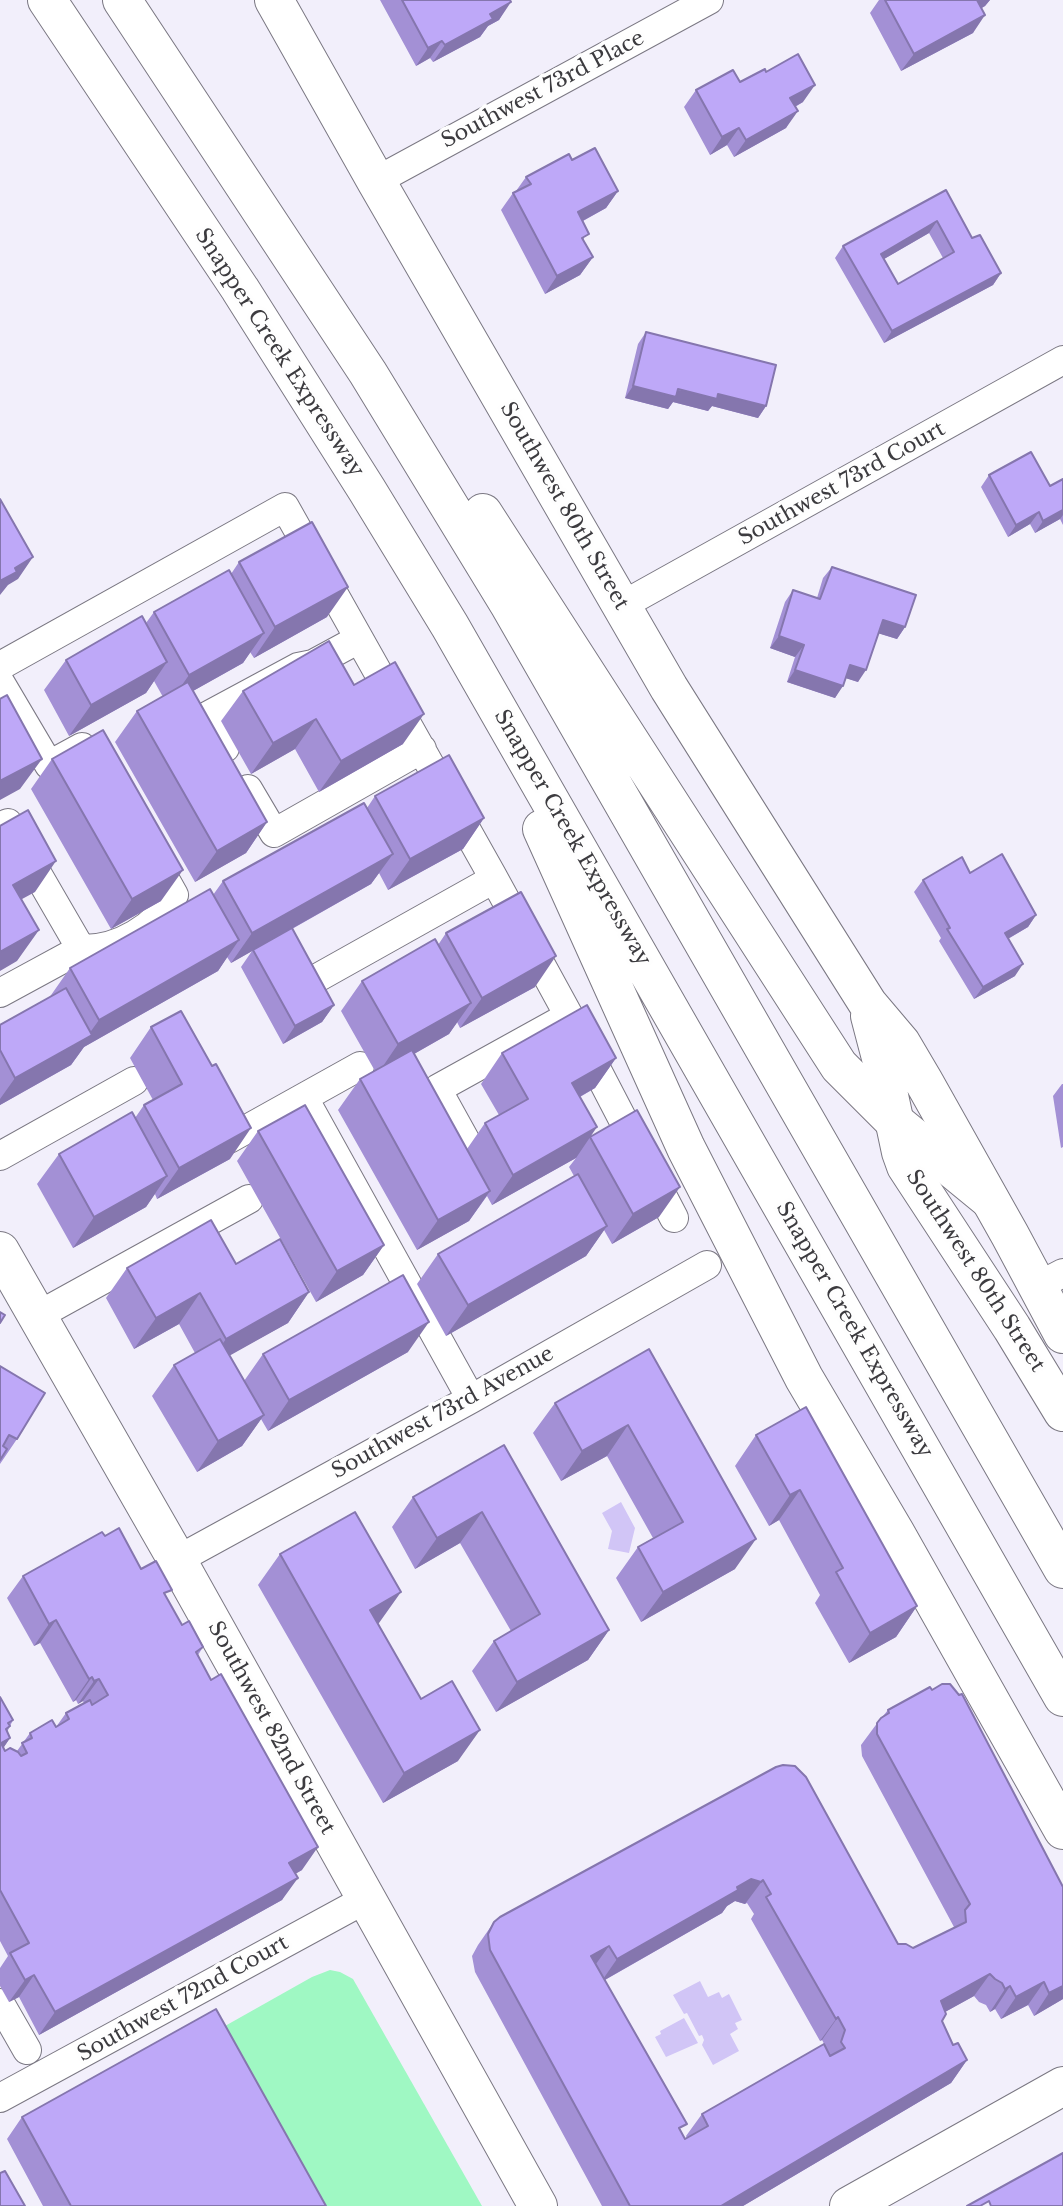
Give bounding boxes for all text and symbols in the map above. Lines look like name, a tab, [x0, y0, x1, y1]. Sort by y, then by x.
street label: Southwest 73rd Place	[437, 26, 649, 154]
street label: Snapper Creek Expressway	[189, 224, 369, 482]
street label: Southwest 80th Street	[494, 398, 634, 614]
street label: Southwest 73rd Court	[734, 417, 950, 551]
street label: Snapper Creek Expressway	[488, 706, 656, 970]
street label: Southwest 80th Street	[900, 1165, 1050, 1377]
street label: Snapper Creek Expressway	[770, 1198, 938, 1462]
street label: Southwest 73rd Avenue	[328, 1341, 558, 1485]
street label: Southwest 82nd Street	[202, 1617, 340, 1839]
street label: Southwest 72nd Court	[73, 1930, 293, 2068]

